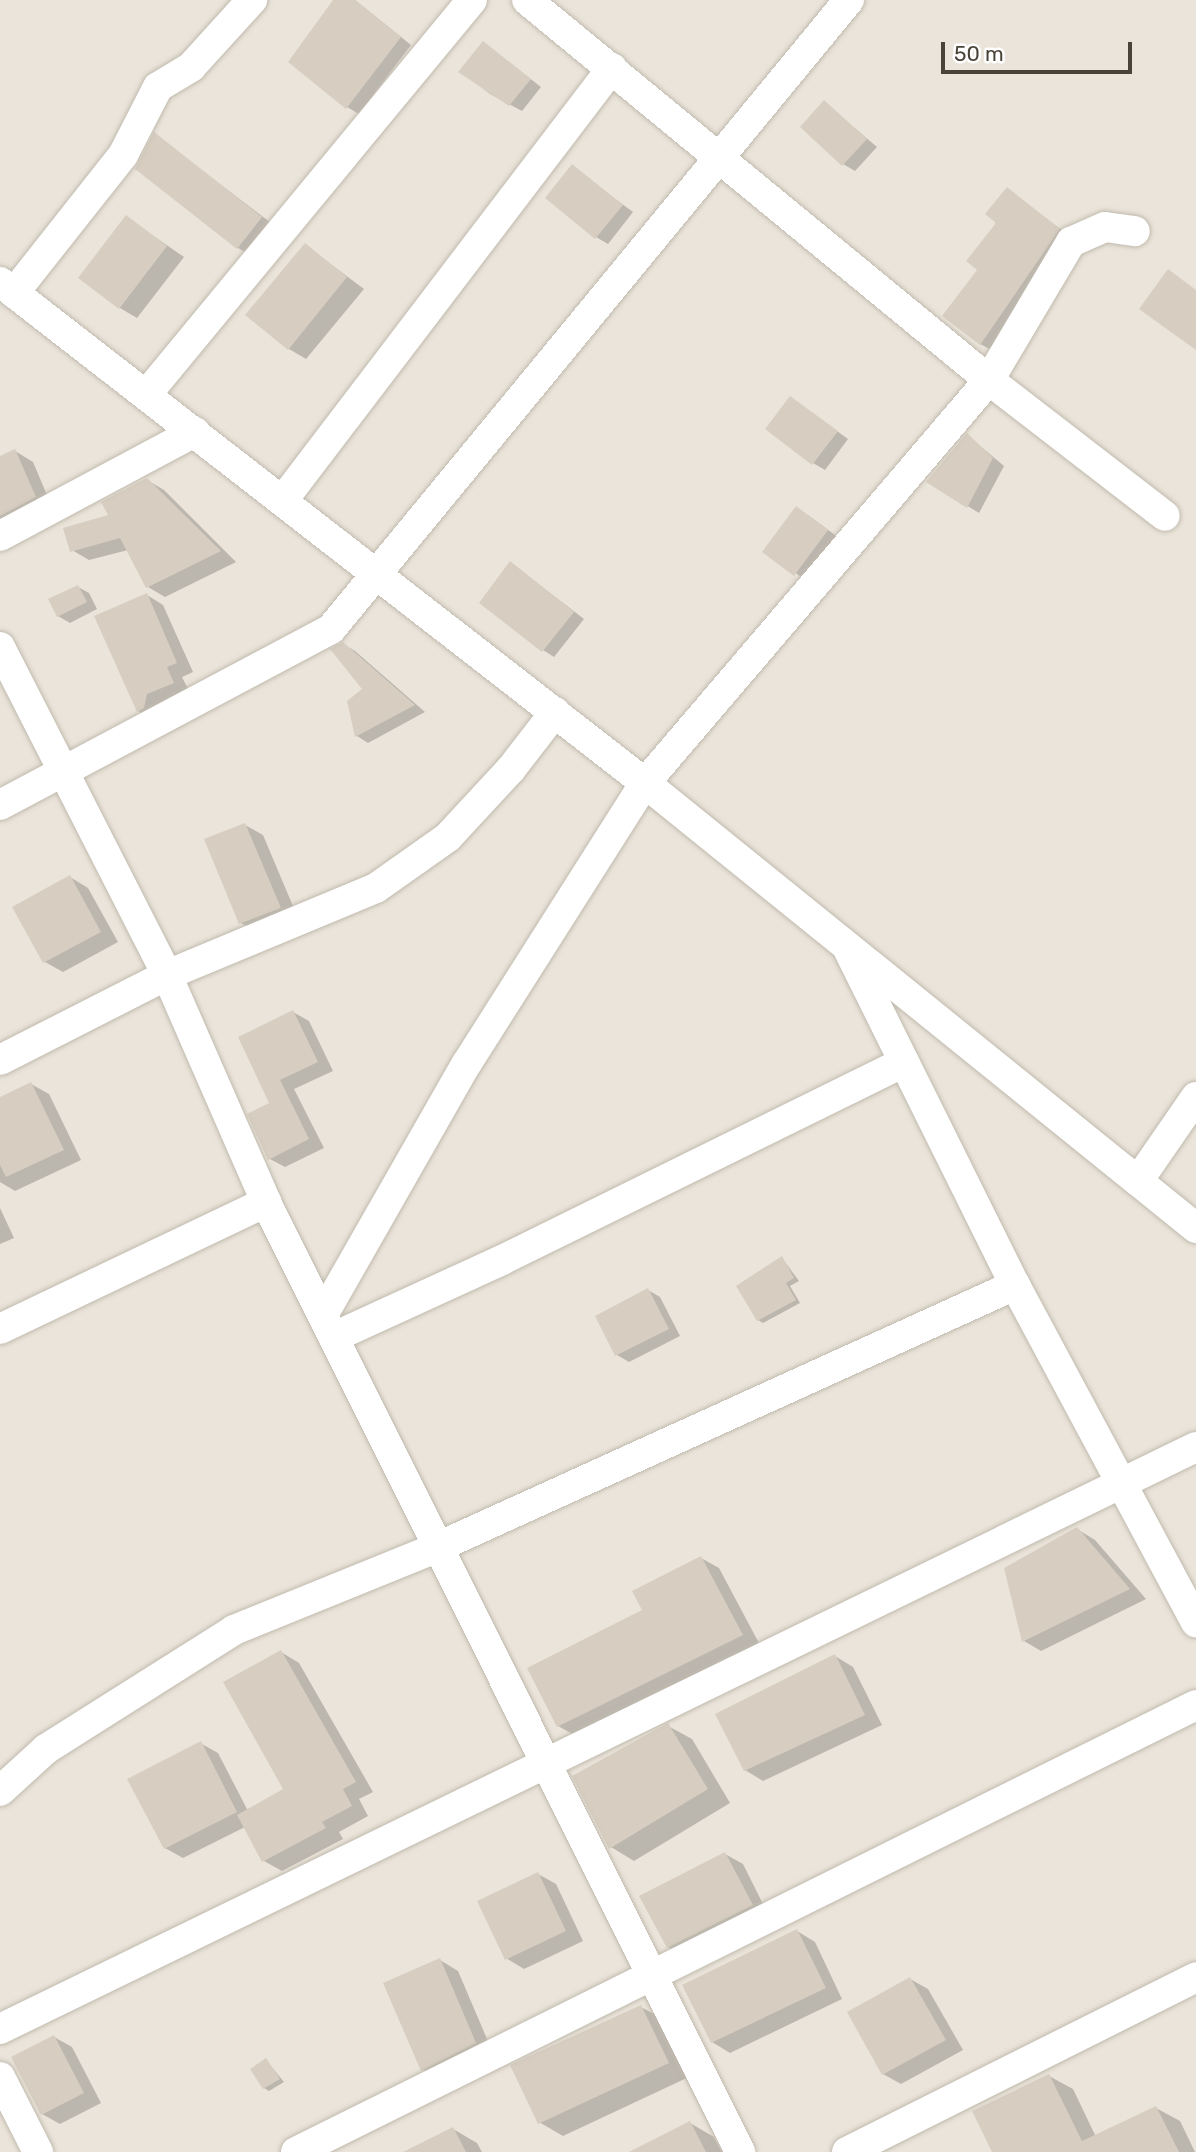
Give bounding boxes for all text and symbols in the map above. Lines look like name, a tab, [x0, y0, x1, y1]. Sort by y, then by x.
scale bar	[944, 28, 1135, 72]
text: 50 m	[954, 41, 1004, 66]

